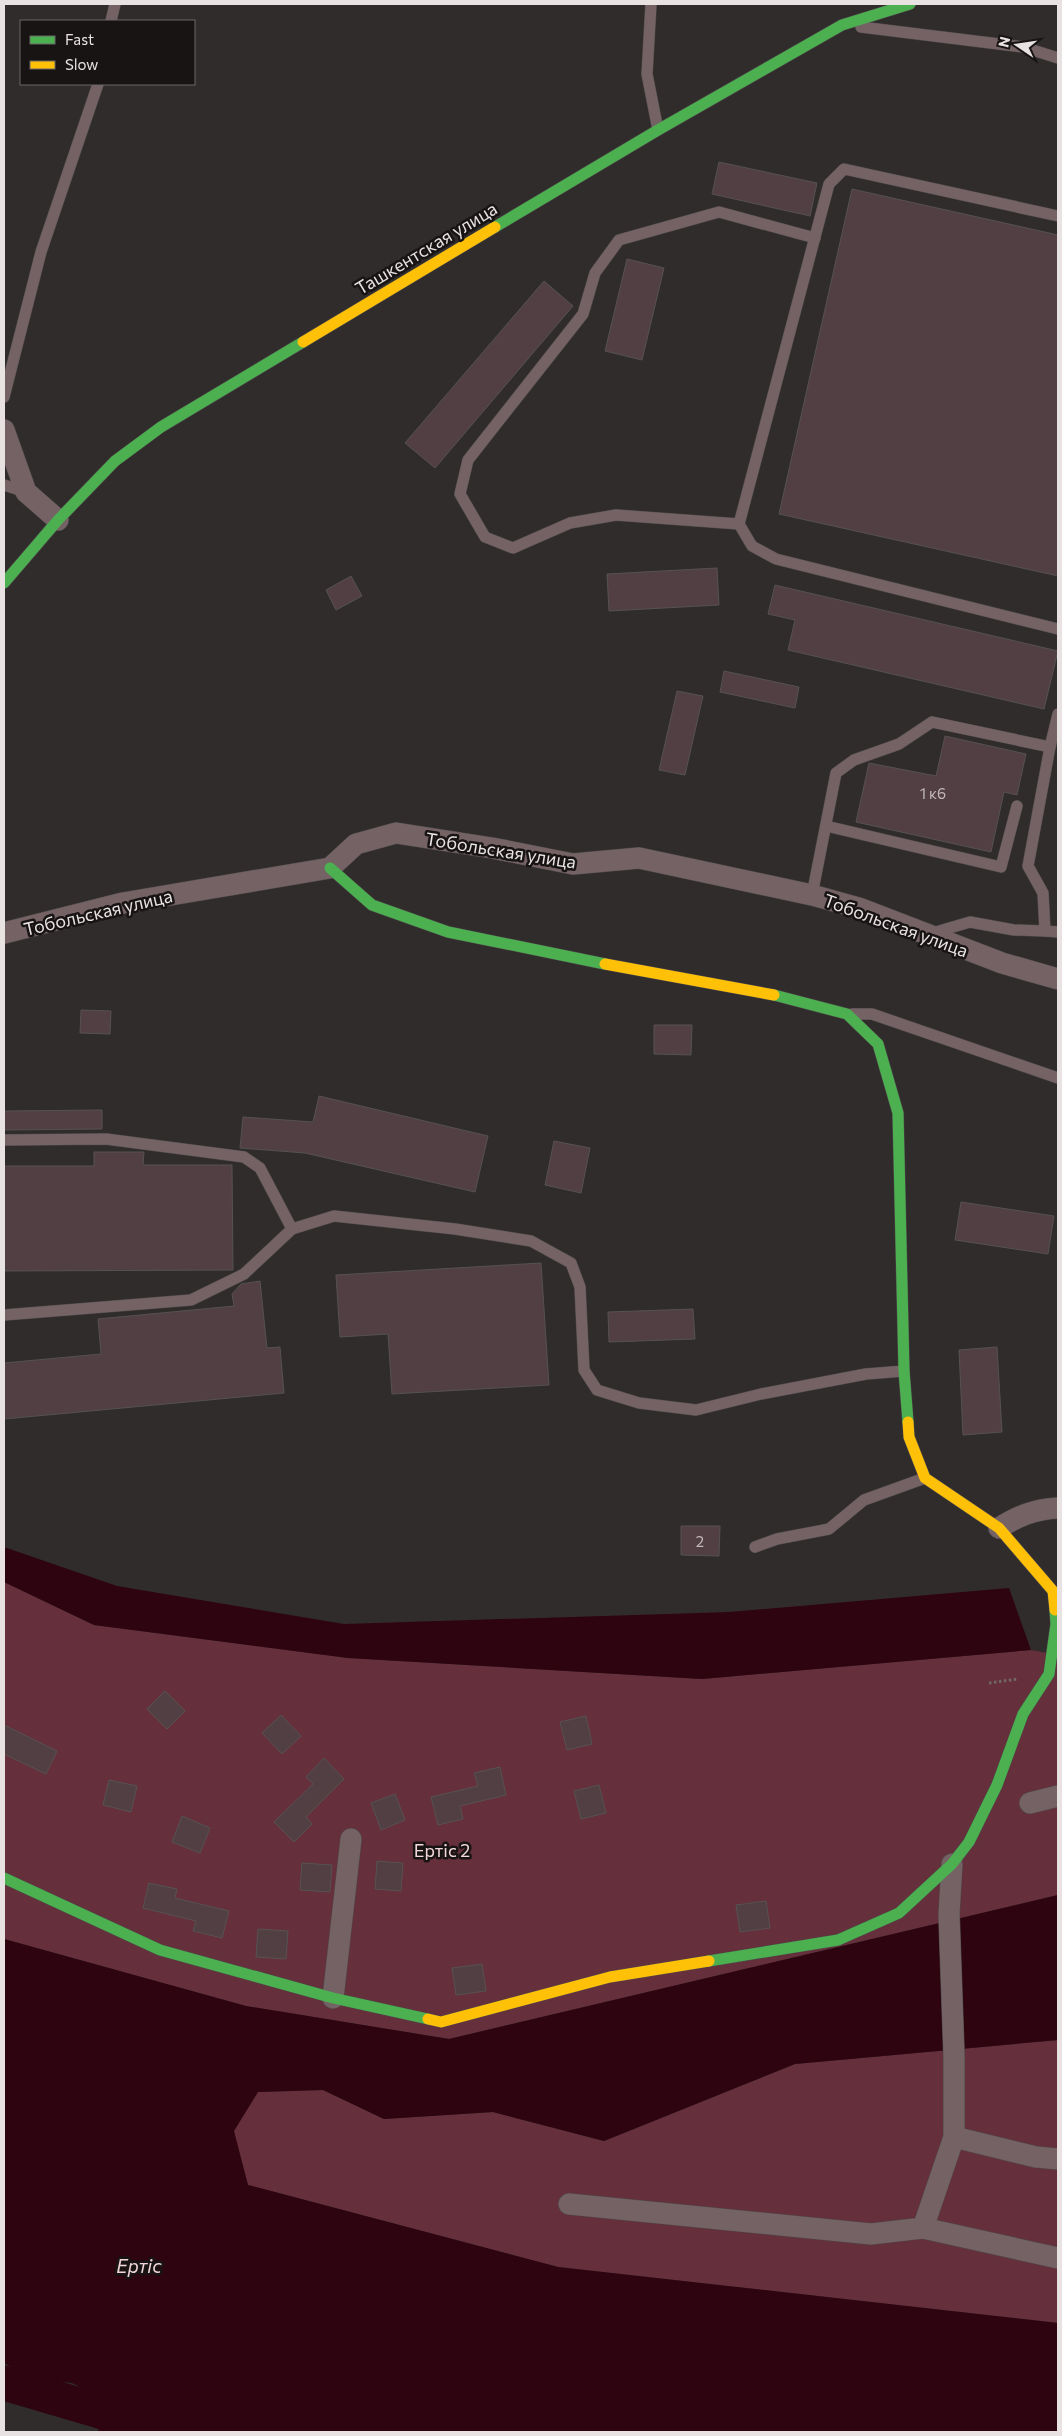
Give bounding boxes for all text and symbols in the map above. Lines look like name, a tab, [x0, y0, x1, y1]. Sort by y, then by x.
legend	[20, 20, 195, 85]
north arrow	[992, 20, 1042, 70]
text: Fast	[65, 30, 94, 48]
text: N	[994, 35, 1013, 49]
text: Slow	[65, 55, 98, 73]
street label: Ташкентская улица	[351, 197, 501, 299]
house number: 1 к6	[920, 784, 946, 802]
street label: Тобольская улица	[424, 827, 578, 873]
street label: Тобольская улица	[21, 884, 175, 940]
street label: Тобольская улица	[821, 889, 971, 961]
house number: 2	[696, 1532, 704, 1550]
park label: Ертіс 2	[414, 1839, 470, 1861]
water label: Ертіс	[116, 2254, 162, 2277]

